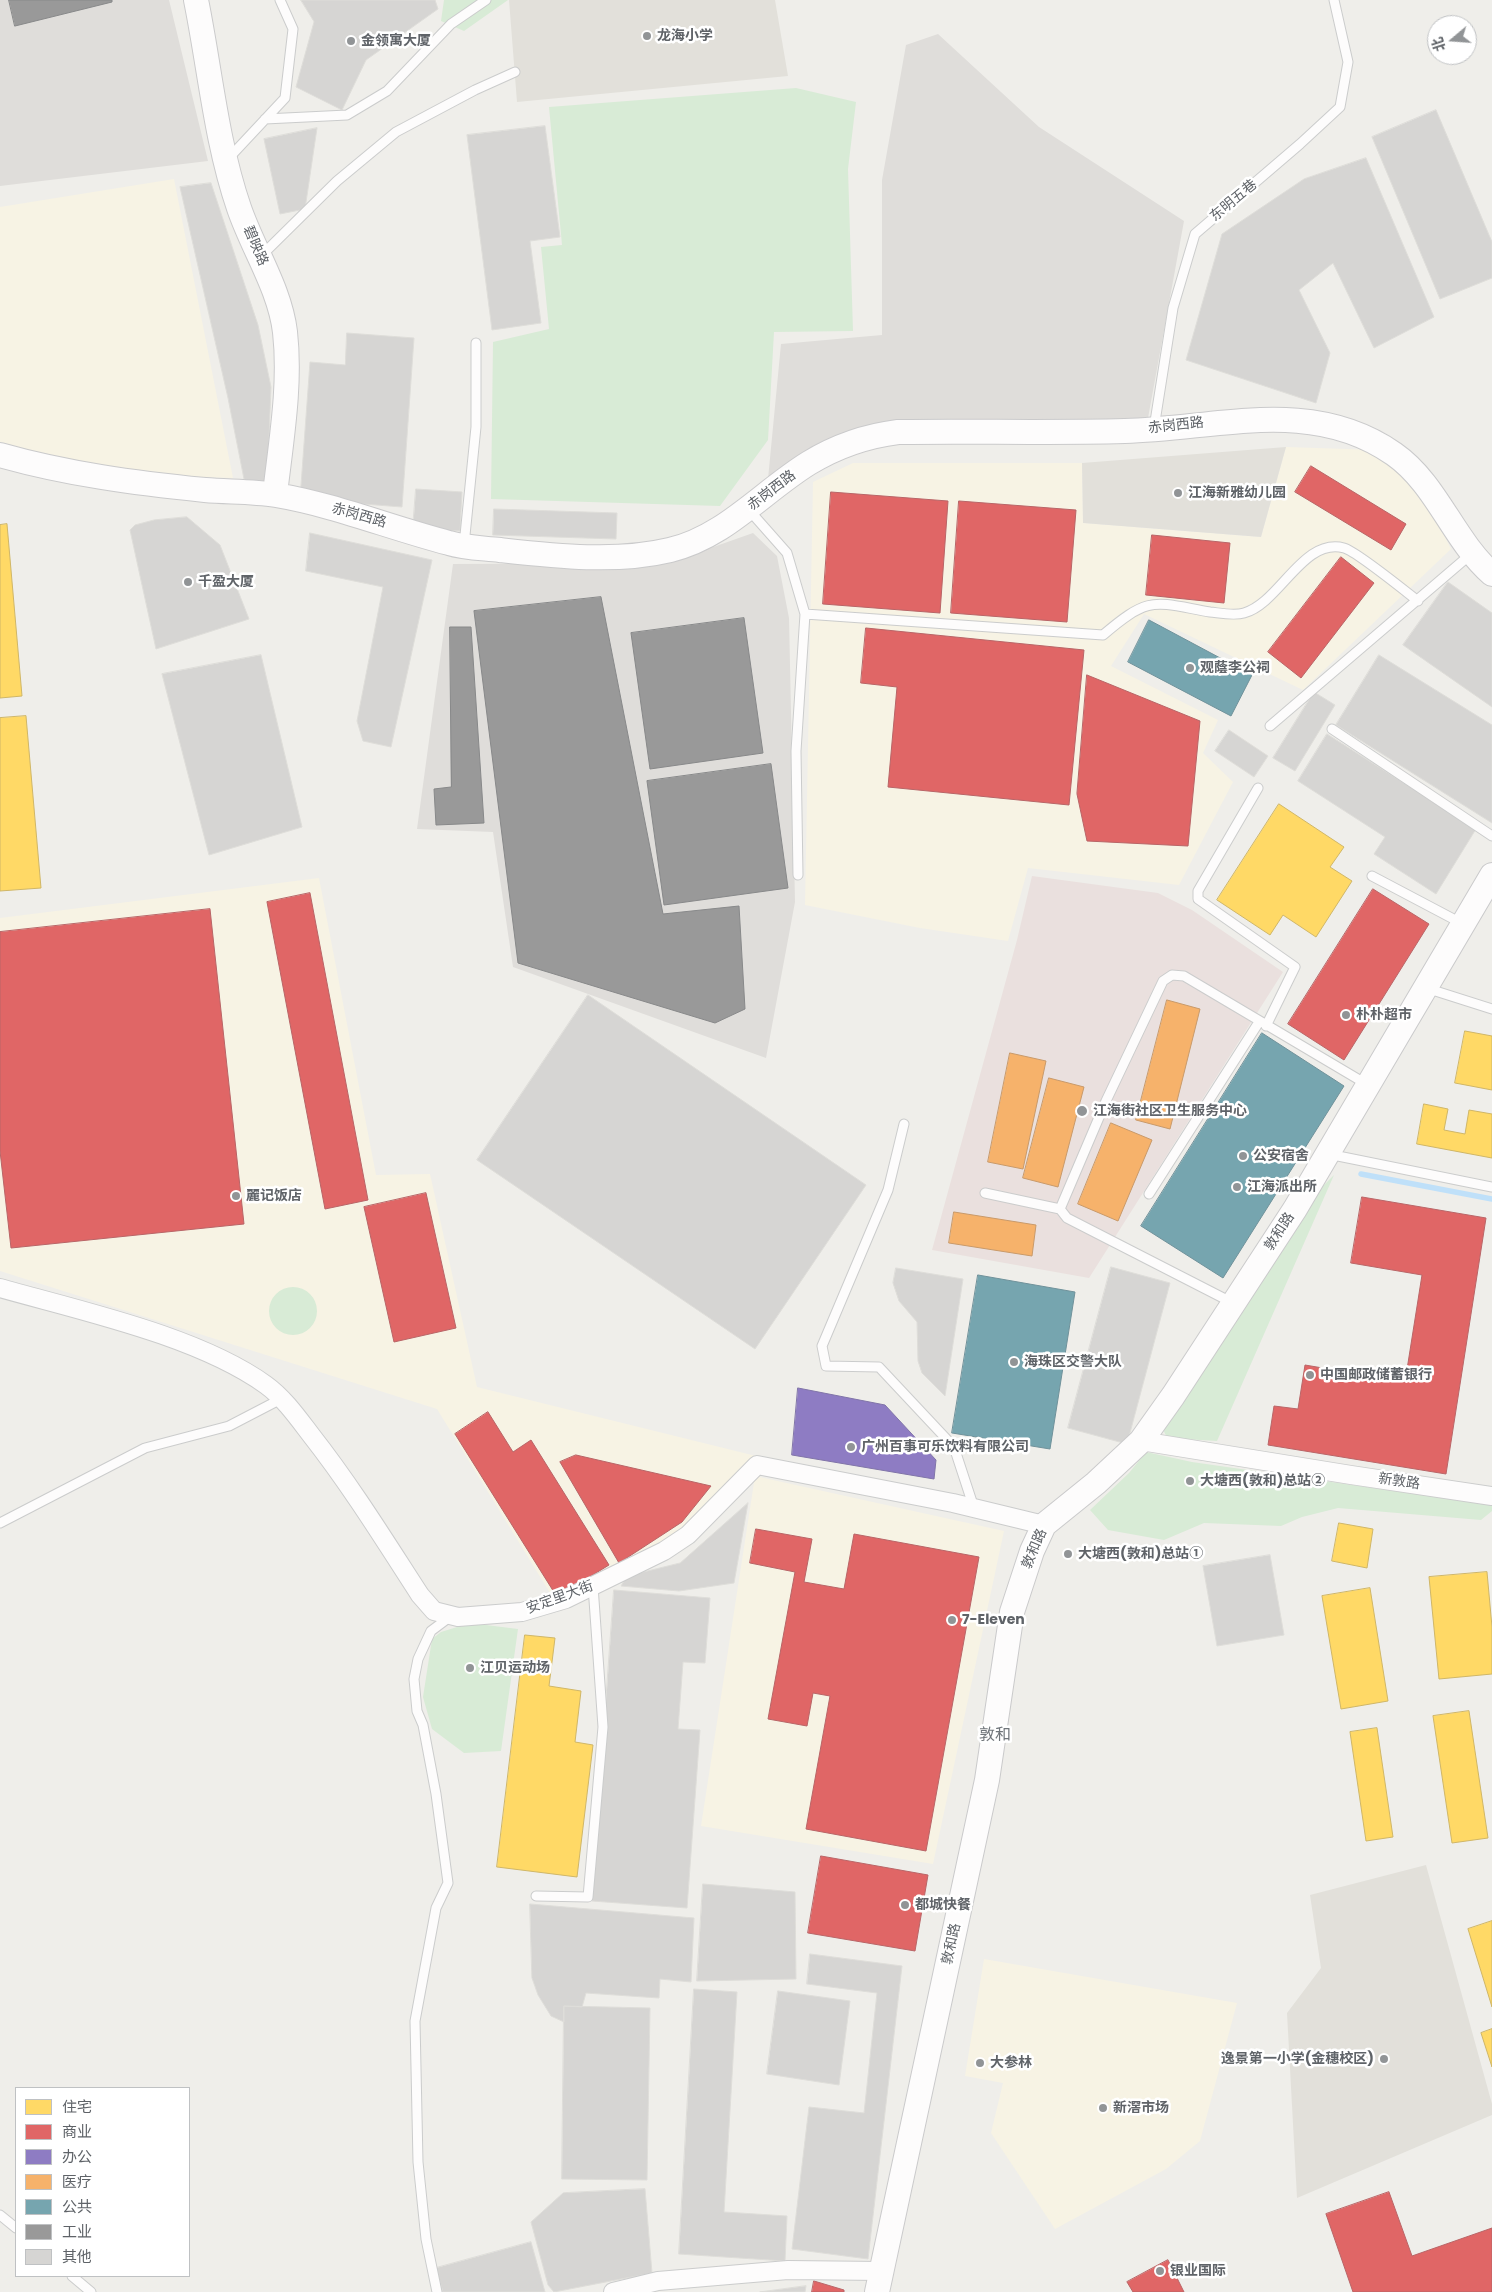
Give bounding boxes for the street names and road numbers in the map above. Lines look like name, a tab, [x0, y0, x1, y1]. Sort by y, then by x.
street label: 东明五巷	[1207, 177, 1261, 225]
street label: 碧映路	[239, 223, 271, 269]
street label: 赤岗西路	[1147, 415, 1205, 437]
street label: 赤岗西路	[745, 467, 799, 515]
street label: 赤岗西路	[330, 500, 388, 532]
street label: 敦和路	[1262, 1210, 1298, 1254]
street label: 新敦路	[1377, 1471, 1421, 1493]
street label: 敦和路	[1019, 1526, 1051, 1572]
street label: 安定里大街	[524, 1578, 596, 1618]
street label: 敦和路	[939, 1922, 965, 1966]

